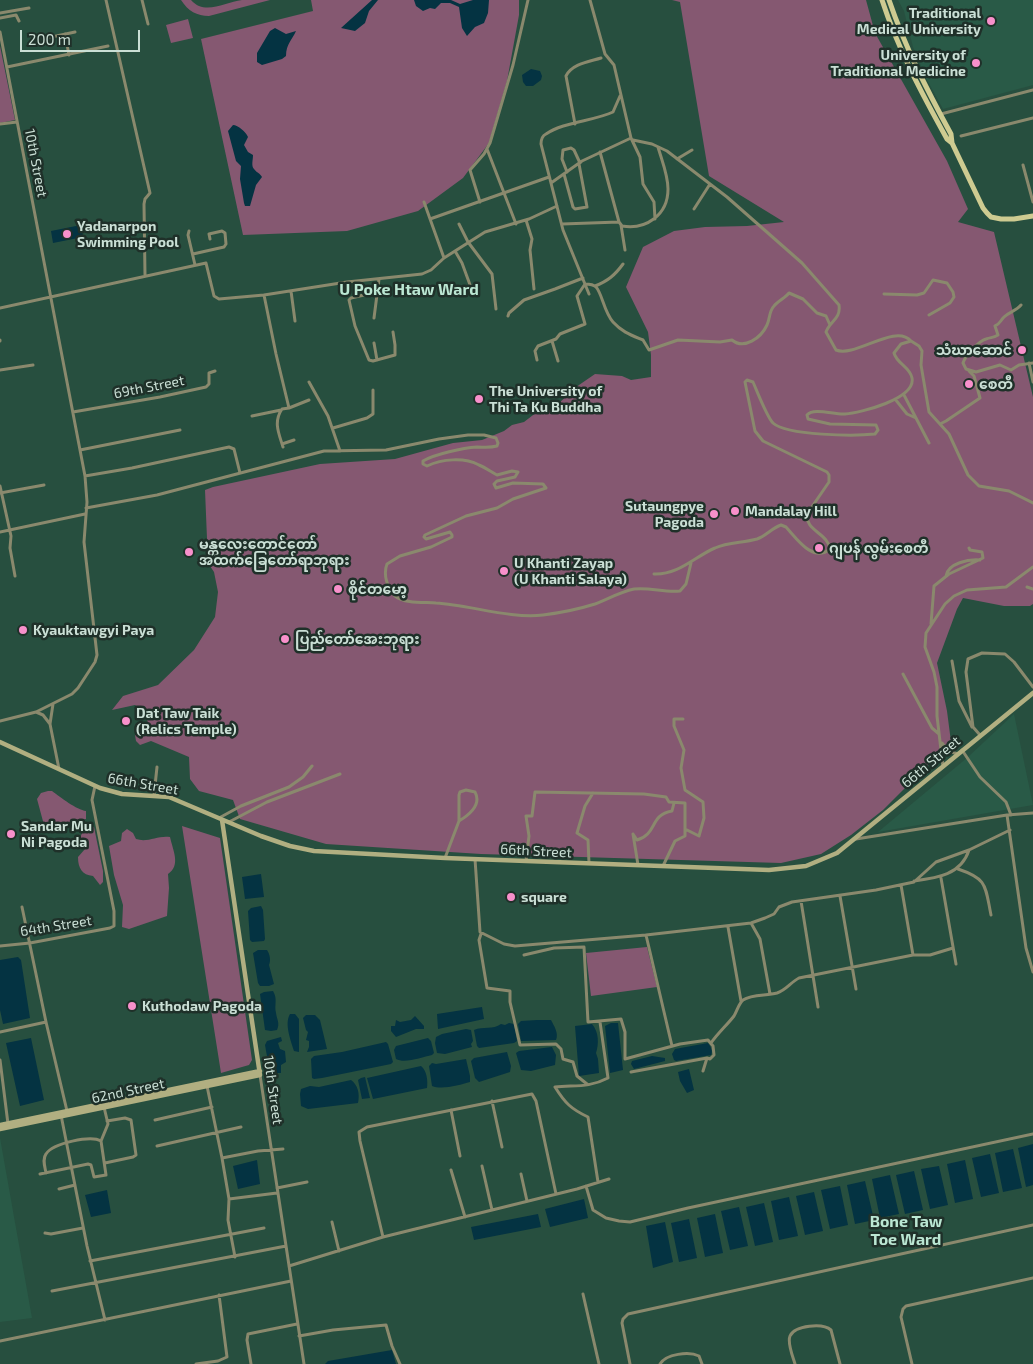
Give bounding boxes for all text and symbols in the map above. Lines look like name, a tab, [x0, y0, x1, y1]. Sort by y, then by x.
place label: Traditional Medical University	[857, 5, 981, 38]
marker: Traditional Medical University	[985, 15, 997, 27]
scale bar	[22, 20, 142, 52]
text: 200 m	[28, 30, 71, 48]
place label: University of Traditional Medicine	[830, 47, 966, 80]
marker: University of Traditional Medicine	[970, 57, 982, 69]
street label: 10th Street	[21, 127, 51, 199]
place label: Yadanarpon Swimming Pool	[77, 218, 179, 250]
marker: Yadanarpon Swimming Pool	[61, 228, 73, 240]
district label: U Poke Htaw Ward	[339, 280, 479, 300]
place label: သံဃာဆောင်	[936, 342, 1012, 358]
marker: သံဃာဆောင်	[1016, 344, 1028, 356]
street label: 69th Street	[112, 372, 186, 402]
place label: စေတီ	[979, 376, 1013, 392]
marker: စေတီ	[963, 378, 975, 390]
place label: The University of Thi Ta Ku Buddha	[489, 383, 602, 416]
marker: The University of Thi Ta Ku Buddha	[473, 393, 485, 405]
place label: Sutaungpye Pagoda	[625, 498, 704, 530]
place label: Mandalay Hill	[745, 503, 837, 519]
marker: Mandalay Hill	[729, 505, 741, 517]
marker: Sutaungpye Pagoda	[708, 508, 720, 520]
place label: မန္တ‌လေးတောင်တော် အထက်ခြေတော်ရာဘုရား‌	[199, 536, 350, 568]
place label: ဂျပန် လွမ်းစေတီ	[829, 540, 928, 556]
marker: ဂျပန် လွမ်းစေတီ	[813, 542, 825, 554]
marker: မန္တ‌လေးတောင်တော် အထက်ခြေတော်ရာဘုရား‌	[183, 546, 195, 558]
place label: U Khanti Zayap (U Khanti Salaya)	[514, 555, 627, 588]
marker: U Khanti Zayap (U Khanti Salaya)	[498, 565, 510, 577]
place label: စိုင်တမော့	[348, 581, 407, 597]
marker: စိုင်တမော့	[332, 583, 344, 595]
place label: Kyauktawgyi Paya	[33, 622, 154, 638]
marker: Kyauktawgyi Paya	[17, 624, 29, 636]
place label: ပြည်တော်အေးဘုရား	[295, 631, 420, 647]
marker: ပြည်တော်အေးဘုရား	[279, 633, 291, 645]
place label: Dat Taw Taik (Relics Temple)	[136, 705, 237, 738]
marker: Dat Taw Taik (Relics Temple)	[120, 715, 132, 727]
street label: 66th Street	[898, 733, 964, 791]
street label: 66th Street	[106, 770, 180, 798]
place label: Sandar Mu Ni Pagoda	[21, 818, 92, 850]
marker: Sandar Mu Ni Pagoda	[5, 828, 17, 840]
street label: 66th Street	[500, 841, 572, 861]
place label: square	[521, 889, 567, 905]
marker: square	[505, 891, 517, 903]
street label: 64th Street	[19, 912, 93, 940]
place label: Kuthodaw Pagoda	[142, 998, 262, 1014]
marker: Kuthodaw Pagoda	[126, 1000, 138, 1012]
street label: 10th Street	[260, 1054, 286, 1126]
street label: 62nd Street	[90, 1075, 166, 1107]
district label: Bone Taw Toe Ward	[870, 1212, 942, 1250]

